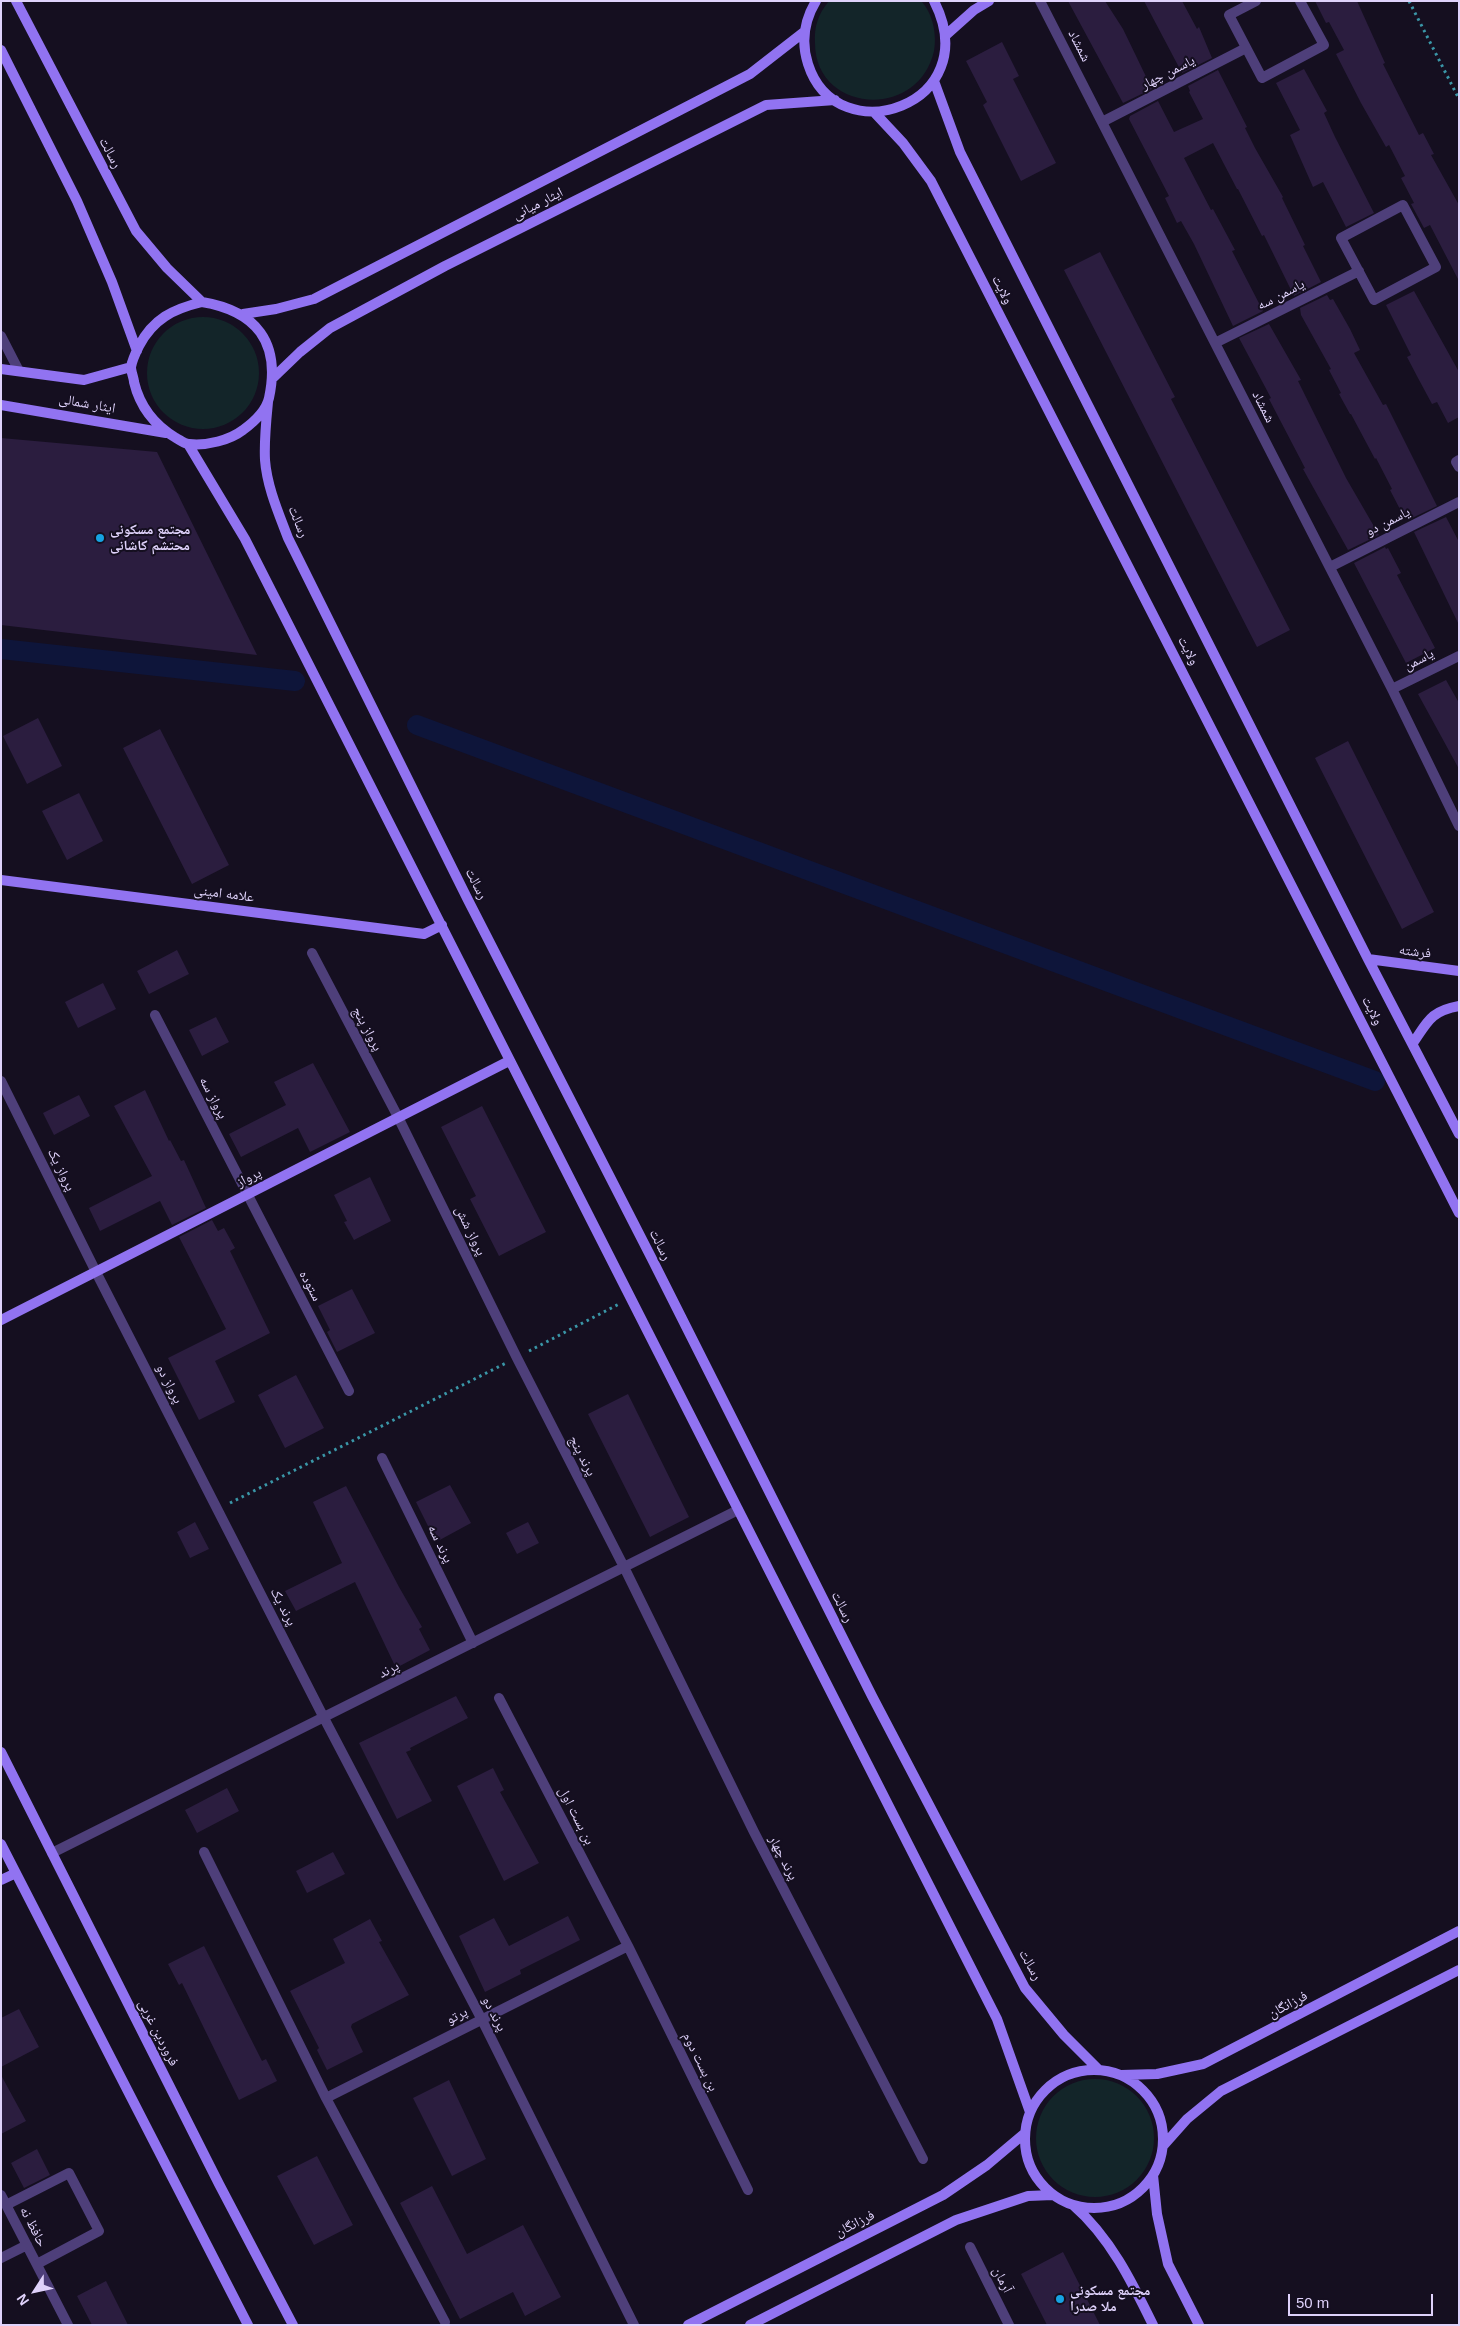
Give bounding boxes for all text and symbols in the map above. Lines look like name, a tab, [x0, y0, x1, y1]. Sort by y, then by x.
street label: شمشاد	[1064, 27, 1094, 65]
street label: یاسمن چهار	[1138, 52, 1198, 94]
street label: رسالت	[95, 135, 125, 171]
street label: ایثار میانی	[510, 184, 566, 224]
street label: ولایت	[988, 273, 1016, 307]
street label: یاسمن سه	[1254, 276, 1308, 314]
street label: شمشاد	[1248, 388, 1278, 426]
street label: ایثار شمالی	[57, 391, 117, 417]
street label: رسالت	[284, 504, 312, 540]
street label: یاسمن دو	[1363, 504, 1413, 540]
place label: مجتمع مسکونی محتشم کاشانی	[110, 522, 190, 554]
marker: مجتمع مسکونی محتشم کاشانی	[94, 532, 106, 544]
street label: ولایت	[1174, 634, 1202, 668]
street label: یاسمن	[1401, 645, 1437, 675]
street label: رسالت	[461, 866, 491, 902]
street label: علامه امینی	[193, 882, 255, 906]
street label: فرشته	[1398, 942, 1432, 962]
street label: ولایت	[1358, 994, 1386, 1028]
street label: پرواز پنج	[348, 1004, 386, 1054]
street label: پرواز سه	[195, 1074, 231, 1122]
street label: پرواز یک	[44, 1146, 78, 1194]
street label: پرواز	[234, 1165, 264, 1191]
street label: پرواز شش	[451, 1203, 489, 1259]
street label: رسالت	[645, 1227, 675, 1263]
street label: ستوده	[295, 1268, 325, 1304]
street label: پرواز دو	[152, 1361, 186, 1407]
street label: پرند پنج	[565, 1433, 599, 1479]
street label: پرند سه	[424, 1522, 456, 1566]
street label: پرند یک	[266, 1585, 300, 1629]
street label: رسالت	[827, 1589, 857, 1625]
street label: پرند	[376, 1658, 402, 1682]
street label: بن بست اول	[554, 1784, 598, 1848]
street label: پرند چهار	[765, 1833, 801, 1883]
street label: رسالت	[1015, 1947, 1045, 1983]
street label: فرزانگان	[1265, 1988, 1311, 2022]
street label: پرند دو	[478, 1994, 510, 2034]
street label: فروردین غربی	[134, 1997, 182, 2069]
street label: پرتو	[443, 2004, 471, 2028]
street label: بن بست دوم	[679, 2030, 721, 2094]
street label: حافظ نه	[16, 2204, 50, 2250]
street label: فرزانگان	[832, 2207, 878, 2241]
street label: آرمان	[988, 2264, 1016, 2296]
north arrow	[10, 2266, 60, 2316]
place label: مجتمع مسکونی ملا صدرا	[1070, 2283, 1150, 2316]
scale bar	[1290, 2284, 1435, 2316]
text: N	[13, 2291, 32, 2308]
marker: مجتمع مسکونی ملا صدرا	[1054, 2293, 1066, 2305]
text: 50 m	[1296, 2294, 1329, 2311]

